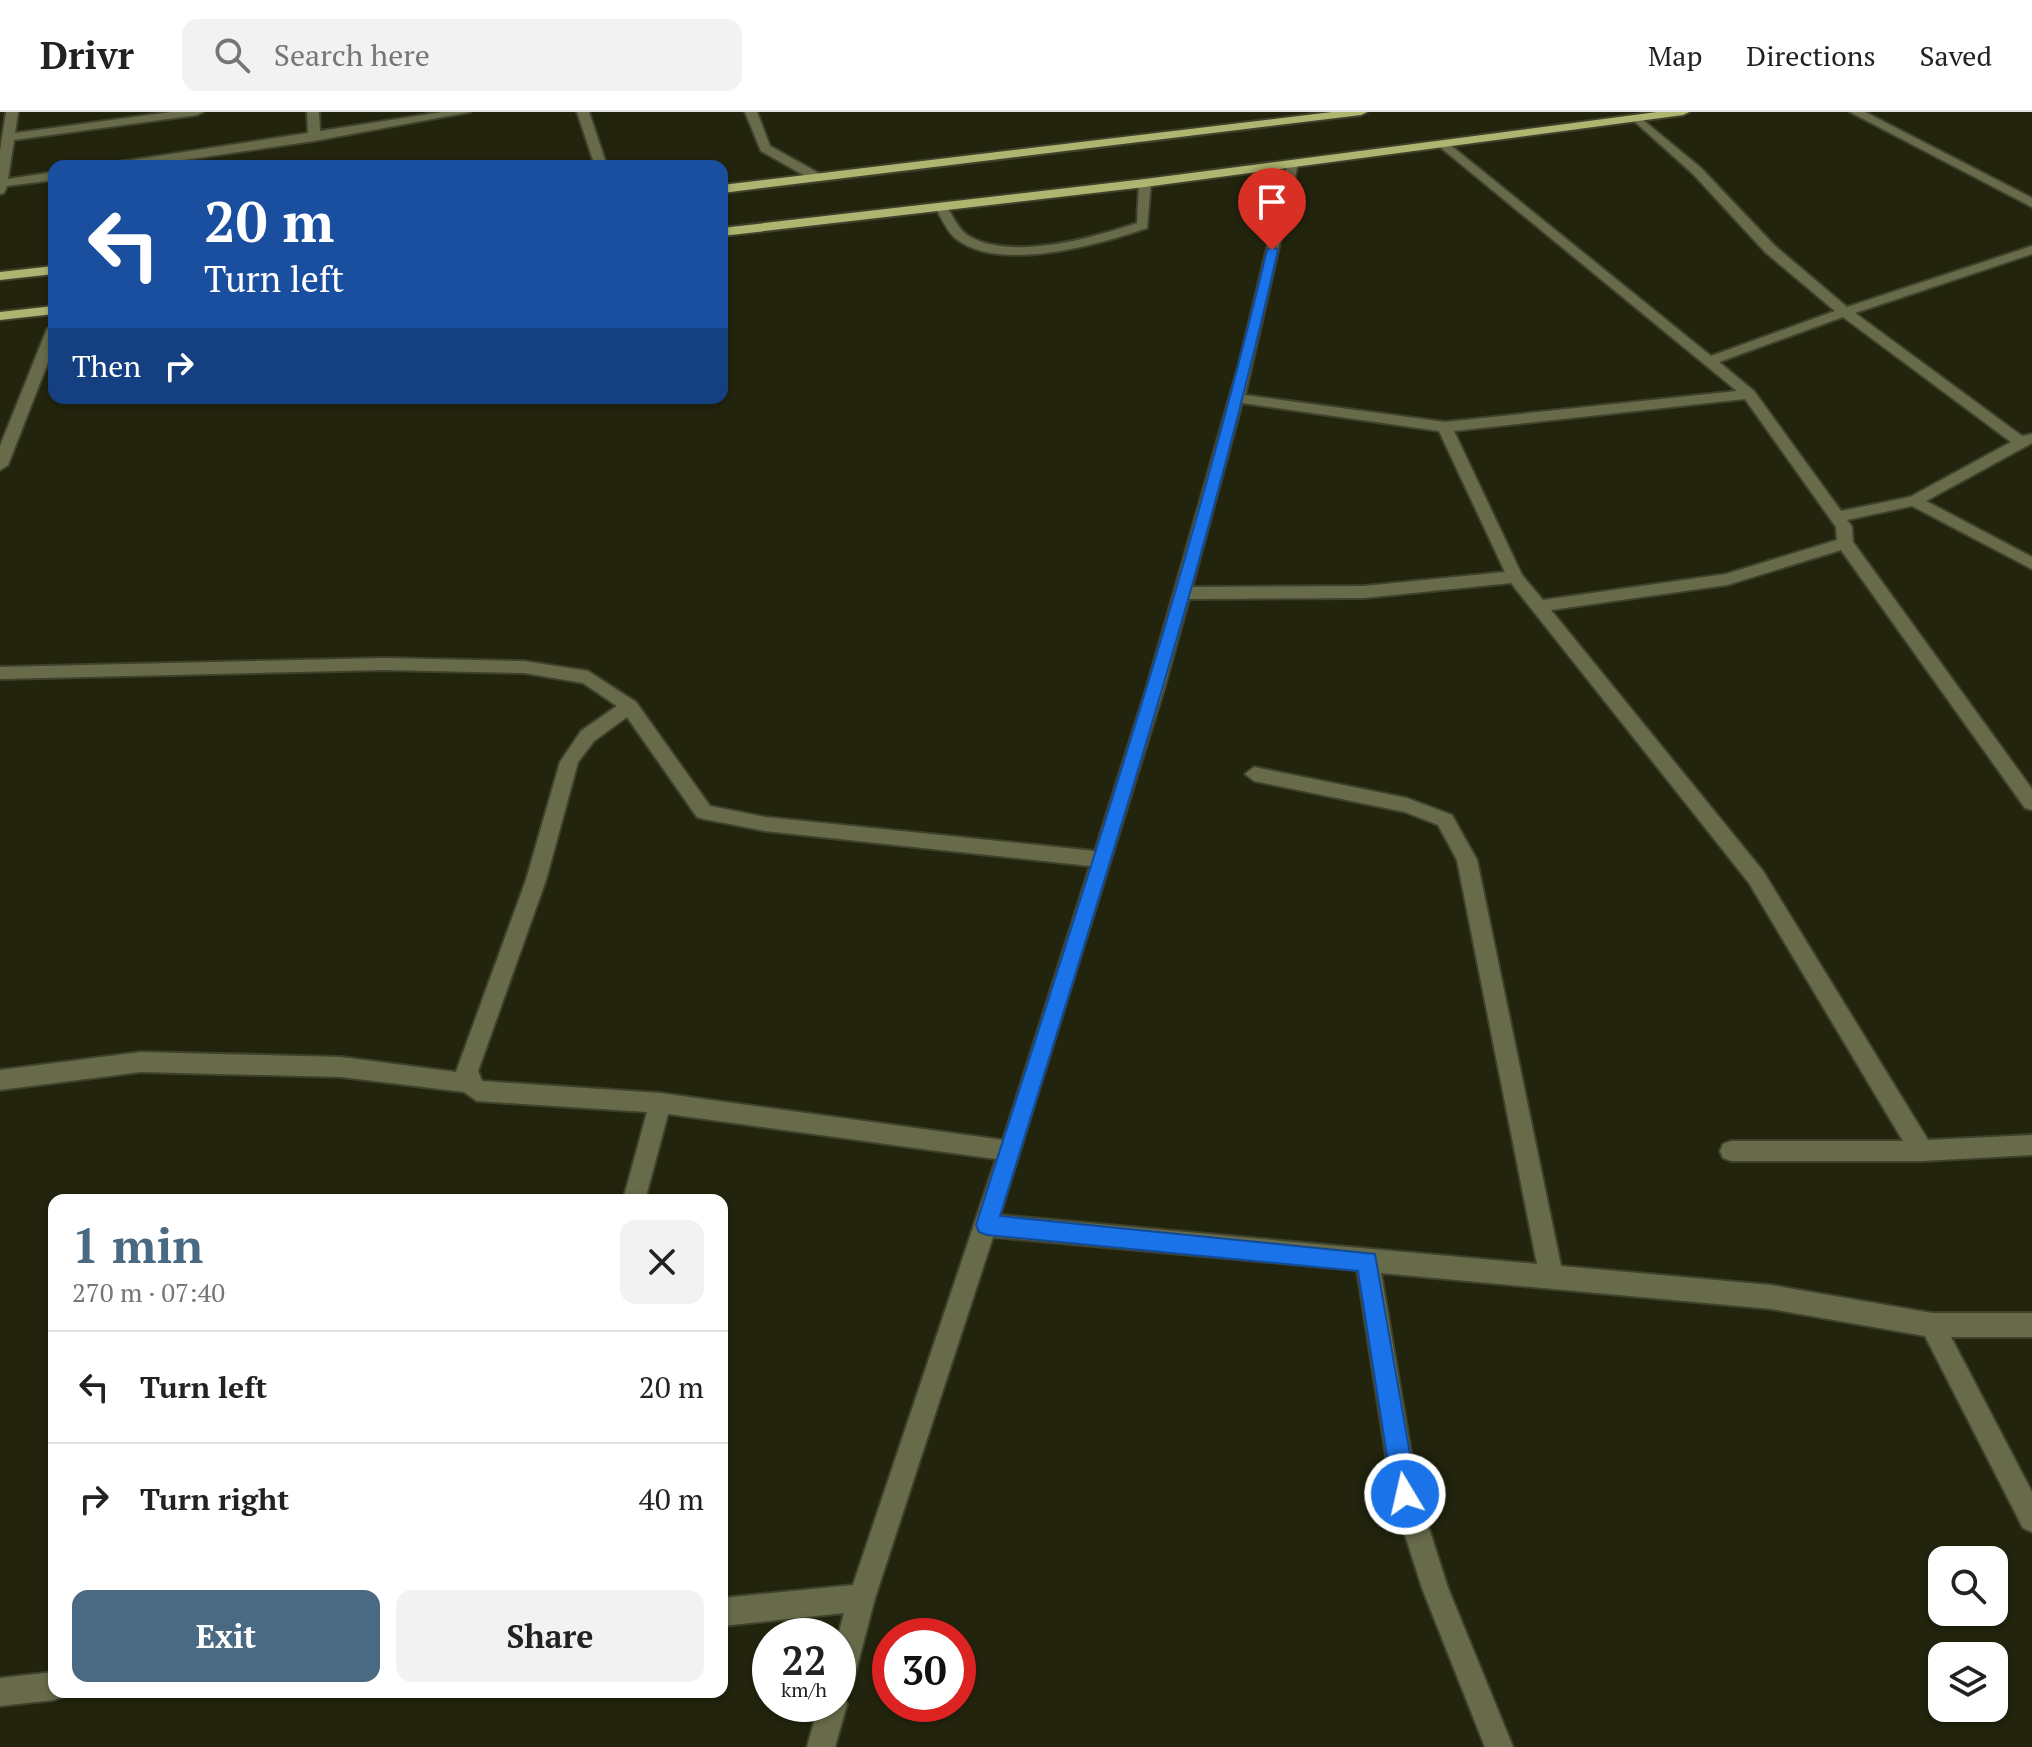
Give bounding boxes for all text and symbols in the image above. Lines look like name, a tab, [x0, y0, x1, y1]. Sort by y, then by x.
search box	[182, 19, 742, 91]
text: Drivr	[40, 30, 134, 80]
icon: search	[210, 33, 254, 77]
text: Search here	[274, 35, 430, 75]
text: Map	[1648, 37, 1702, 74]
text: Directions	[1746, 37, 1876, 74]
text: Saved	[1920, 37, 1992, 74]
pin	[1238, 168, 1306, 250]
icon: arrive	[1250, 180, 1294, 224]
text: 20 m	[204, 184, 334, 258]
icon: left	[72, 192, 176, 296]
text: Turn left	[204, 255, 344, 302]
icon: right	[157, 344, 201, 388]
text: Then	[72, 346, 141, 386]
text: 1 min	[72, 1213, 203, 1277]
button: close	[620, 1220, 704, 1304]
text: 270 m · 07:40	[72, 1275, 225, 1309]
icon: left	[72, 1365, 116, 1409]
text: Turn left	[140, 1367, 267, 1407]
text: 20 m	[639, 1367, 704, 1407]
position arrow	[1363, 1452, 1447, 1536]
icon: right	[72, 1477, 116, 1521]
text: Turn right	[140, 1479, 289, 1519]
text: 40 m	[639, 1479, 704, 1519]
map controls	[1928, 1546, 2008, 1722]
button: search	[1928, 1546, 2008, 1626]
button: Exit	[72, 1590, 380, 1682]
button: Share	[396, 1590, 704, 1682]
speed limit sign: 30	[872, 1618, 976, 1722]
text: 22	[781, 1633, 827, 1686]
button: layers	[1928, 1642, 2008, 1722]
text: km/h	[781, 1676, 827, 1703]

